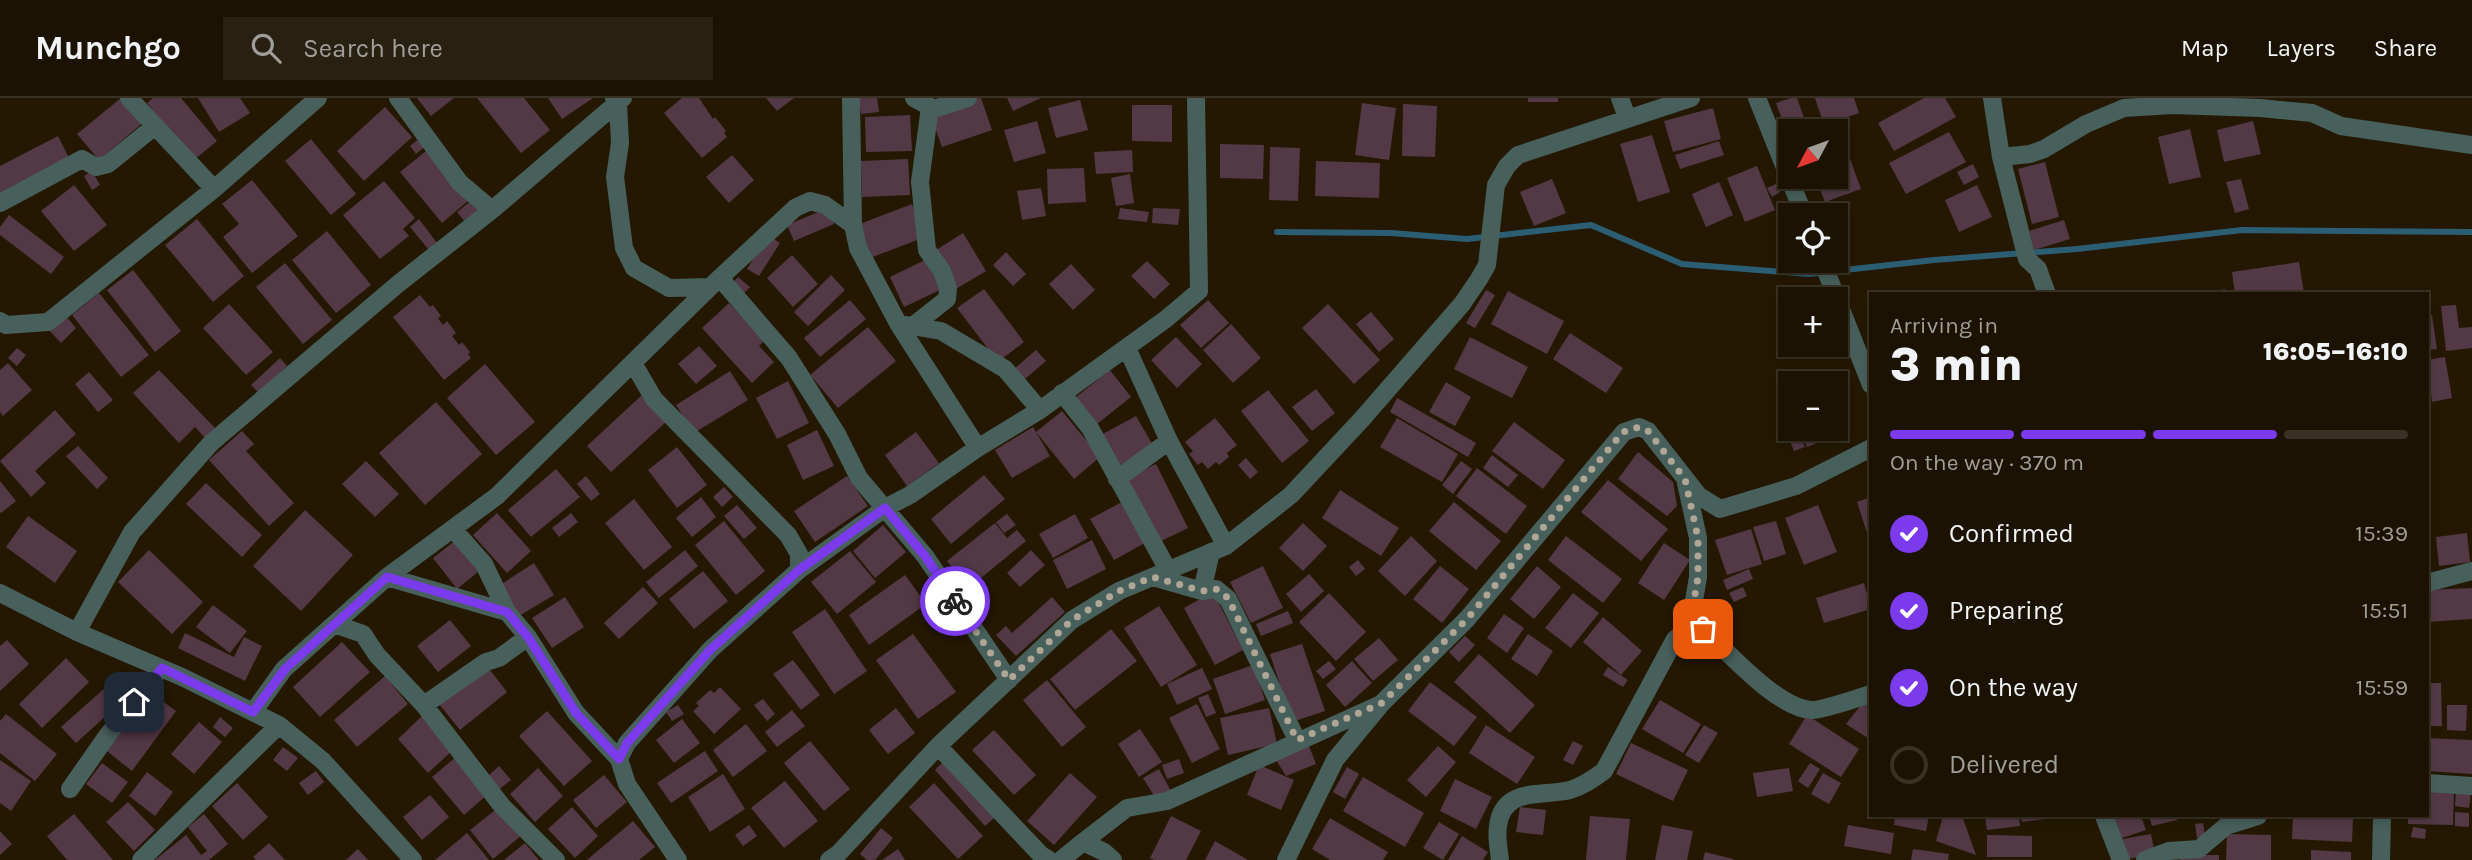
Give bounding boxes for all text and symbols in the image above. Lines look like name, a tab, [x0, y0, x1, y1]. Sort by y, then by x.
search box	[223, 17, 713, 80]
text: Munchgo	[35, 29, 181, 67]
icon: search	[247, 29, 285, 67]
text: Search here	[303, 33, 443, 64]
text: Map	[2181, 34, 2229, 62]
text: Layers	[2267, 34, 2336, 62]
text: Share	[2374, 34, 2437, 62]
north arrow	[1778, 119, 1848, 189]
map controls	[1778, 119, 1848, 441]
button: locate	[1778, 203, 1848, 273]
button: +	[1778, 287, 1848, 357]
text: Arriving in	[1890, 312, 1998, 339]
text: 16:05–16:10	[2263, 336, 2408, 367]
text: 3 min	[1890, 338, 2023, 392]
button: −	[1778, 371, 1848, 441]
text: On the way · 370 m	[1890, 449, 2084, 476]
icon: check	[1890, 515, 1928, 553]
text: Confirmed	[1949, 518, 2074, 549]
text: 15:39	[2355, 520, 2408, 547]
courier	[920, 566, 990, 636]
icon: bike	[936, 582, 974, 620]
icon: check	[1890, 592, 1928, 630]
text: Preparing	[1949, 595, 2063, 626]
text: 15:51	[2362, 597, 2408, 624]
pin	[1673, 599, 1733, 659]
icon: bag	[1684, 610, 1722, 648]
icon: check	[1890, 669, 1928, 707]
pin	[104, 672, 164, 732]
text: On the way	[1949, 672, 2078, 703]
text: 15:59	[2356, 674, 2408, 701]
icon: home	[115, 683, 153, 721]
text: Delivered	[1949, 749, 2059, 780]

